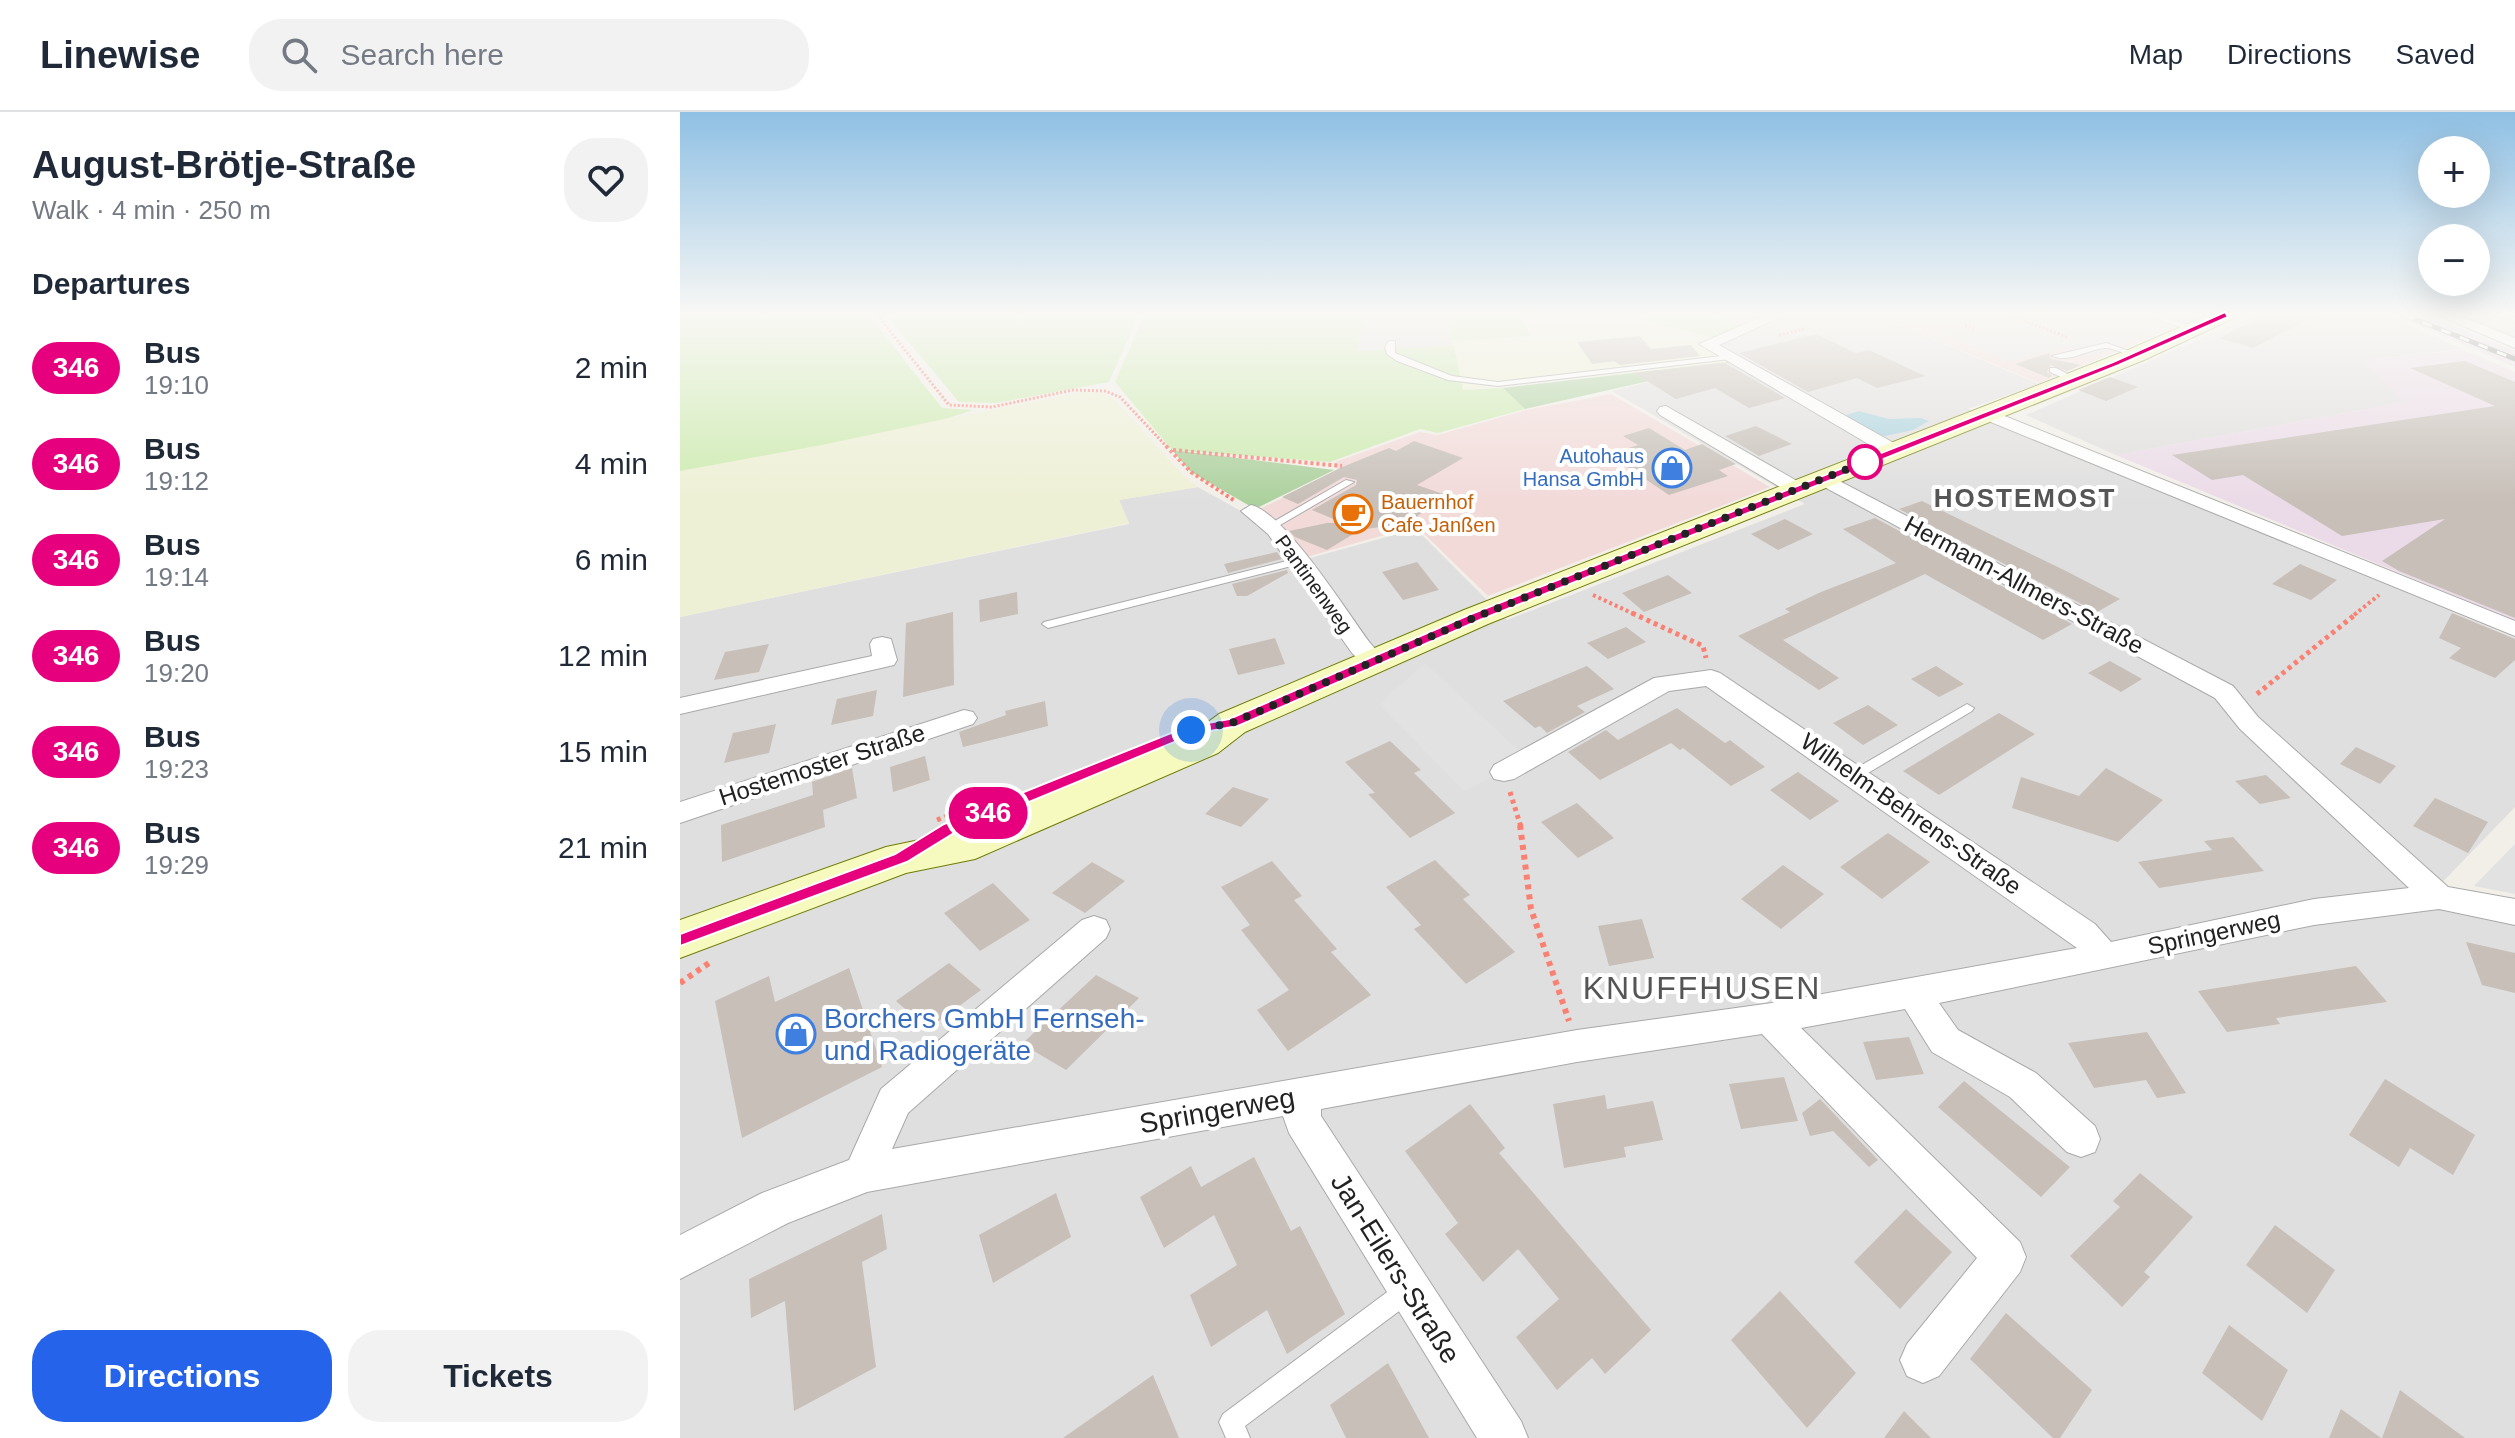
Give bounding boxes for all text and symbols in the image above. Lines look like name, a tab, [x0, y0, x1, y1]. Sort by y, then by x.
search box	[249, 19, 809, 91]
icon: search	[277, 33, 321, 77]
text: Linewise	[40, 34, 201, 76]
text: Search here	[341, 38, 504, 71]
text: Map	[2129, 39, 2183, 70]
text: Directions	[2227, 39, 2352, 70]
text: Saved	[2396, 39, 2475, 70]
map controls	[2418, 136, 2490, 296]
button: +	[2418, 136, 2490, 208]
button: heart	[564, 138, 648, 222]
text: August-Brötje-Straße	[32, 144, 416, 186]
text: Walk · 4 min · 250 m	[32, 195, 271, 225]
button: −	[2418, 224, 2490, 296]
text: Departures	[32, 267, 190, 300]
text: Bus	[144, 336, 201, 369]
text: 2 min	[575, 351, 648, 384]
text: 346	[53, 352, 99, 383]
text: 19:10	[144, 370, 209, 400]
text: Bus	[144, 432, 201, 465]
place label: Autohaus Hansa GmbH	[1523, 445, 1644, 490]
unlabelled marker	[1848, 445, 1882, 479]
text: 4 min	[575, 447, 648, 480]
shop icon: Autohaus Hansa GmbH	[1651, 447, 1693, 489]
text: 346	[53, 448, 99, 479]
text: 19:12	[144, 466, 209, 496]
district label: HOSTEMOST	[1934, 483, 2116, 513]
place label: Bauernhof Cafe Janßen	[1381, 491, 1496, 536]
cafe icon: Bauernhof Cafe Janßen	[1332, 493, 1374, 535]
street label: Hermann-Allmers-Straße	[1900, 510, 2148, 659]
text: Bus	[144, 528, 201, 561]
street label: Pantinenweg	[1271, 531, 1357, 637]
text: 6 min	[575, 543, 648, 576]
text: 346	[53, 544, 99, 575]
text: 19:14	[144, 562, 209, 592]
text: Bus	[144, 624, 201, 657]
text: 12 min	[558, 639, 648, 672]
text: 346	[53, 640, 99, 671]
text: 19:20	[144, 658, 209, 688]
your location	[1171, 710, 1211, 750]
street label: Hostemoster Straße	[716, 719, 928, 811]
text: Bus	[144, 720, 201, 753]
street label: Wilhelm-Behrens-Straße	[1796, 727, 2027, 900]
text: 15 min	[558, 735, 648, 768]
text: 346	[53, 736, 99, 767]
text: 19:23	[144, 754, 209, 784]
line badge: 346	[942, 787, 1034, 839]
text: 346	[965, 797, 1011, 828]
text: Bus	[144, 816, 201, 849]
text: 21 min	[558, 831, 648, 864]
text: 346	[53, 832, 99, 863]
text: 19:29	[144, 850, 209, 880]
street label: Springerweg	[2145, 905, 2283, 960]
district label: KNUFFHUSEN	[1583, 970, 1821, 1006]
place label: Borchers GmbH Fernseh- und Radiogeräte	[824, 1003, 1145, 1066]
shop icon: Borchers GmbH Fernseh- und Radiogeräte	[775, 1013, 817, 1055]
street label: Springerweg	[1137, 1082, 1297, 1139]
street label: Jan-Eilers-Straße	[1325, 1168, 1466, 1369]
button: Directions	[32, 1330, 332, 1422]
button: Tickets	[348, 1330, 648, 1422]

